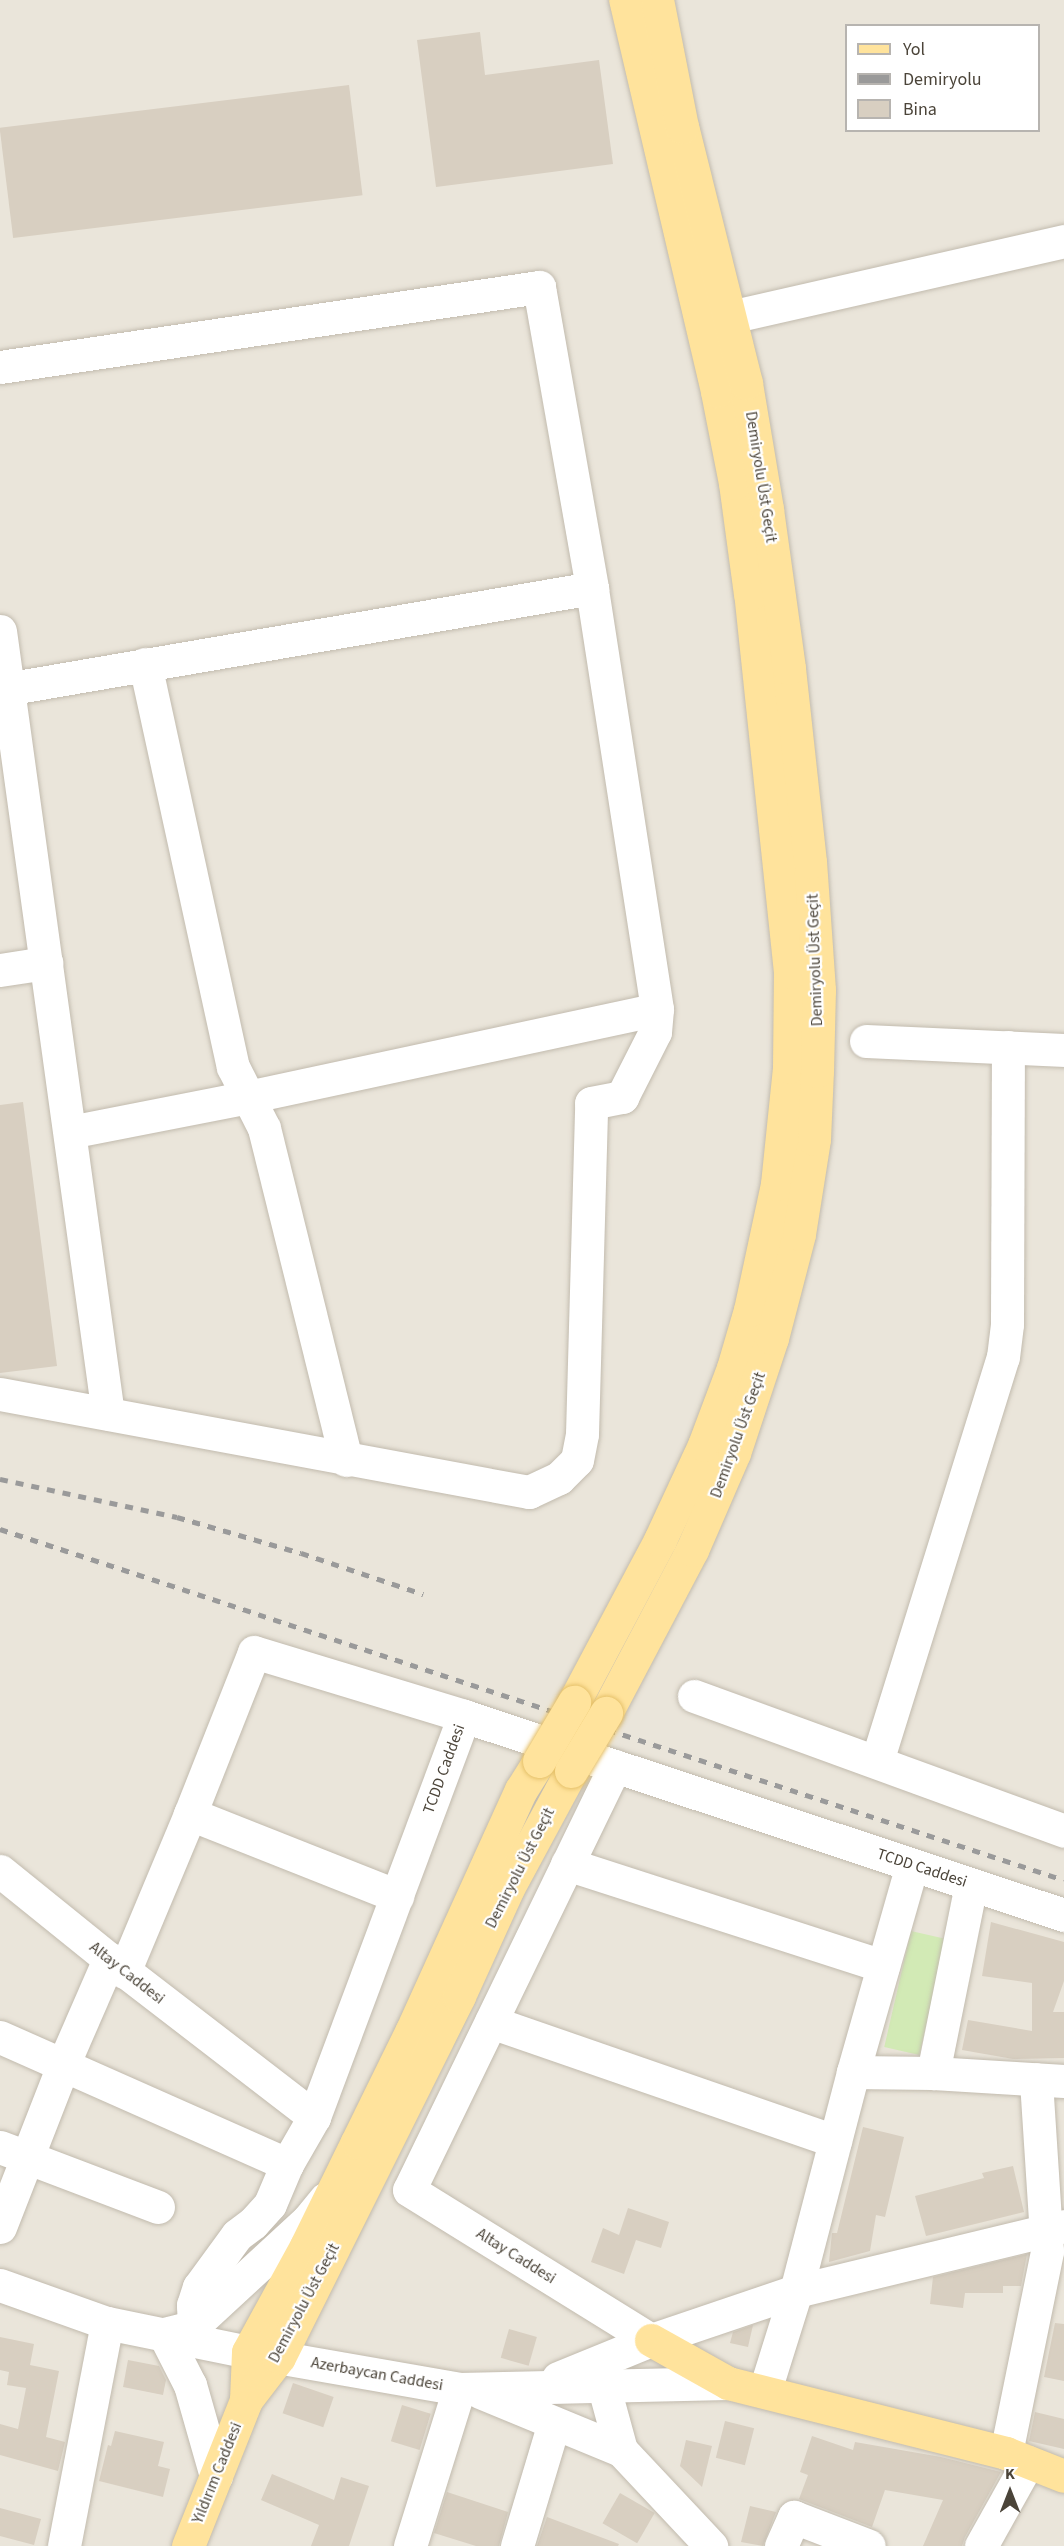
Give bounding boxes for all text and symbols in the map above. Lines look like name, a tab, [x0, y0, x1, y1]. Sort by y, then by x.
legend	[845, 24, 1040, 132]
text: Yol	[903, 37, 925, 62]
text: Demiryolu	[903, 67, 982, 92]
text: Bina	[903, 97, 937, 122]
street label: Demiryolu Üst Geçit	[741, 410, 781, 544]
street label: Demiryolu Üst Geçit	[803, 893, 827, 1027]
street label: Demiryolu Üst Geçit	[706, 1369, 770, 1501]
street label: TCDD Caddesi	[419, 1722, 469, 1816]
street label: Demiryolu Üst Geçit	[481, 1805, 559, 1931]
street label: TCDD Caddesi	[874, 1844, 970, 1892]
street label: Altay Caddesi	[86, 1938, 168, 2008]
street label: Altay Caddesi	[473, 2224, 559, 2288]
street label: Demiryolu Üst Geçit	[264, 2240, 344, 2366]
street label: Azerbaycan Caddesi	[310, 2353, 444, 2395]
street label: Yıldırım Caddesi	[188, 2420, 246, 2526]
north arrow	[980, 2462, 1040, 2522]
text: K	[1005, 2463, 1015, 2485]

